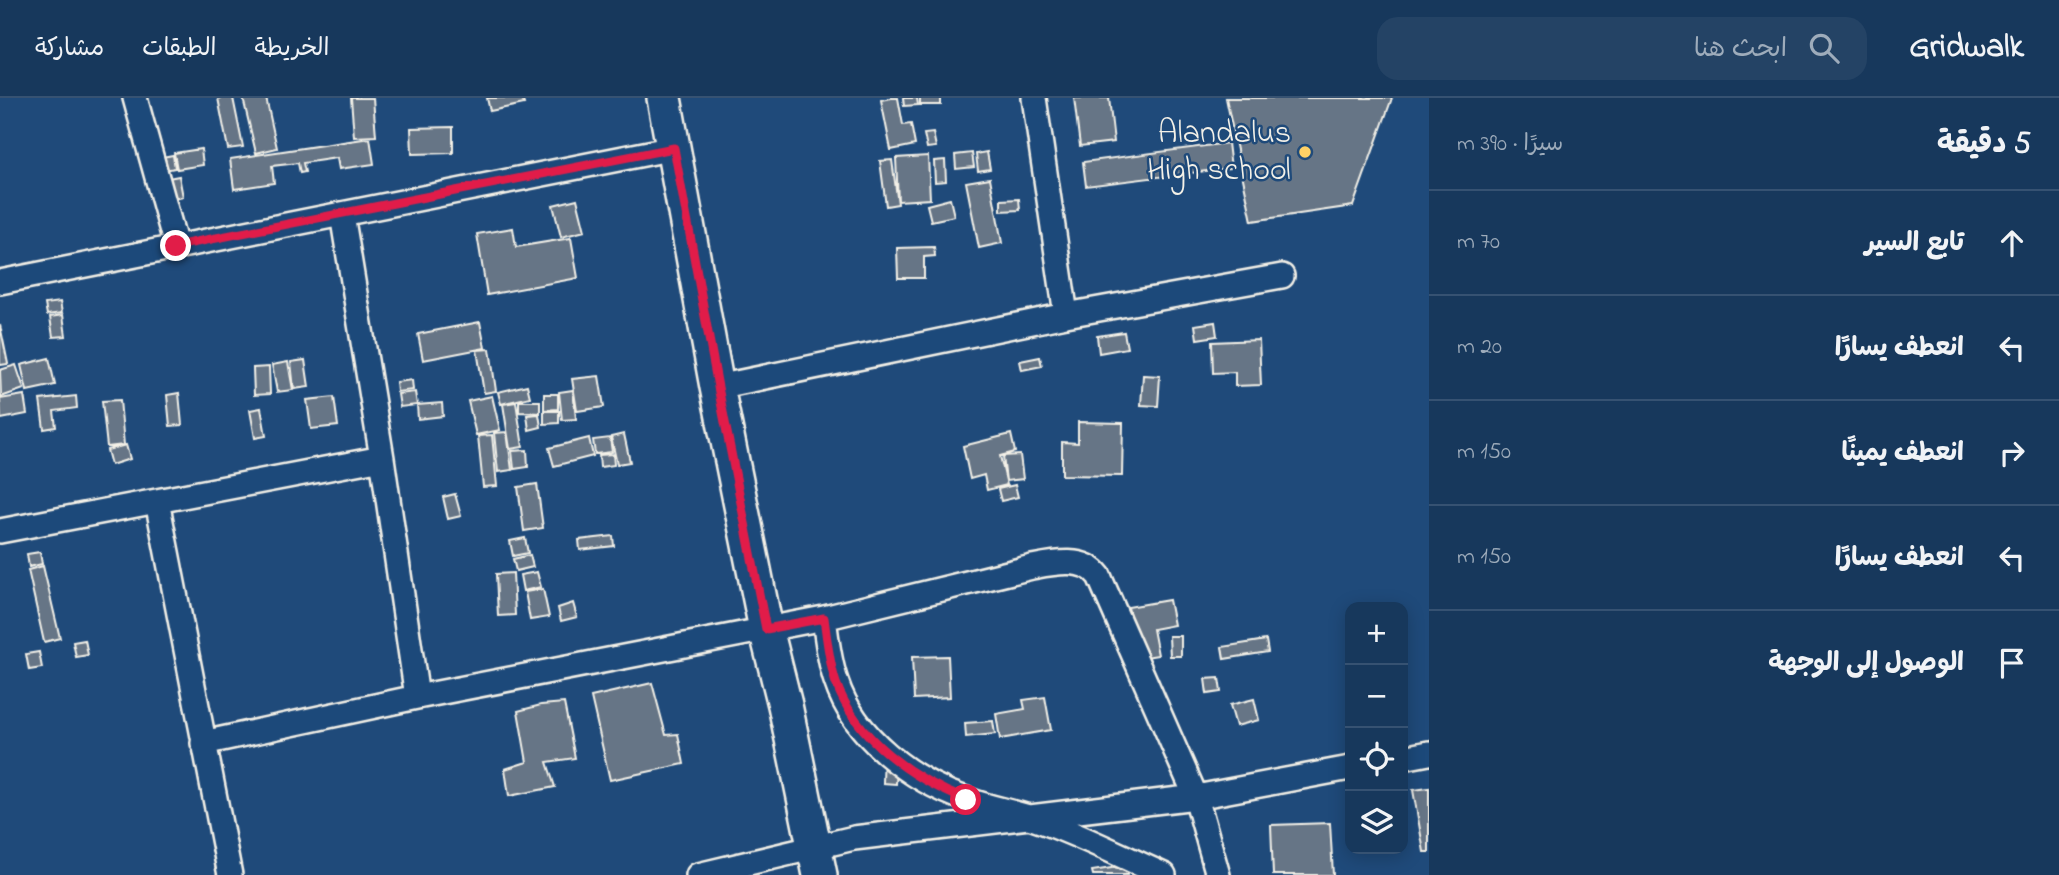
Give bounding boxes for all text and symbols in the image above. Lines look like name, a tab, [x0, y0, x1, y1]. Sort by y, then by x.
search box	[1377, 17, 1867, 80]
text: Gridwalk	[1909, 24, 2024, 72]
icon: search	[1805, 29, 1843, 67]
text: ابحث هنا	[1694, 31, 1787, 69]
text: مشاركة	[35, 32, 104, 67]
text: الطبقات	[142, 32, 217, 67]
text: الخريطة	[255, 32, 329, 67]
place label: Alandalus High school	[1147, 111, 1291, 195]
text: 5 دقيقة	[1937, 123, 2031, 167]
text: سيرًا · 390 m	[1457, 128, 1563, 161]
marker: Alandalus High school	[1297, 144, 1313, 160]
icon: ahead	[1993, 224, 2031, 262]
text: تابع السير	[1865, 225, 1964, 263]
text: 70 m	[1457, 226, 1500, 259]
route end	[160, 230, 191, 261]
icon: left	[1993, 329, 2031, 367]
text: انعطف يسارًا	[1835, 330, 1964, 368]
text: 20 m	[1457, 331, 1502, 364]
icon: right	[1993, 434, 2031, 472]
text: انعطف يمينًا	[1841, 435, 1964, 473]
text: 150 m	[1457, 436, 1511, 469]
icon: left	[1993, 539, 2031, 577]
text: انعطف يسارًا	[1835, 540, 1964, 578]
text: 150 m	[1457, 541, 1511, 574]
map controls	[1345, 602, 1408, 854]
button: +	[1345, 602, 1408, 665]
icon: arrive	[1993, 644, 2031, 682]
text: الوصول إلى الوجهة	[1768, 645, 1964, 683]
button: −	[1345, 665, 1408, 728]
button: locate	[1345, 728, 1408, 791]
route start	[950, 784, 981, 815]
button: layers	[1345, 791, 1408, 854]

